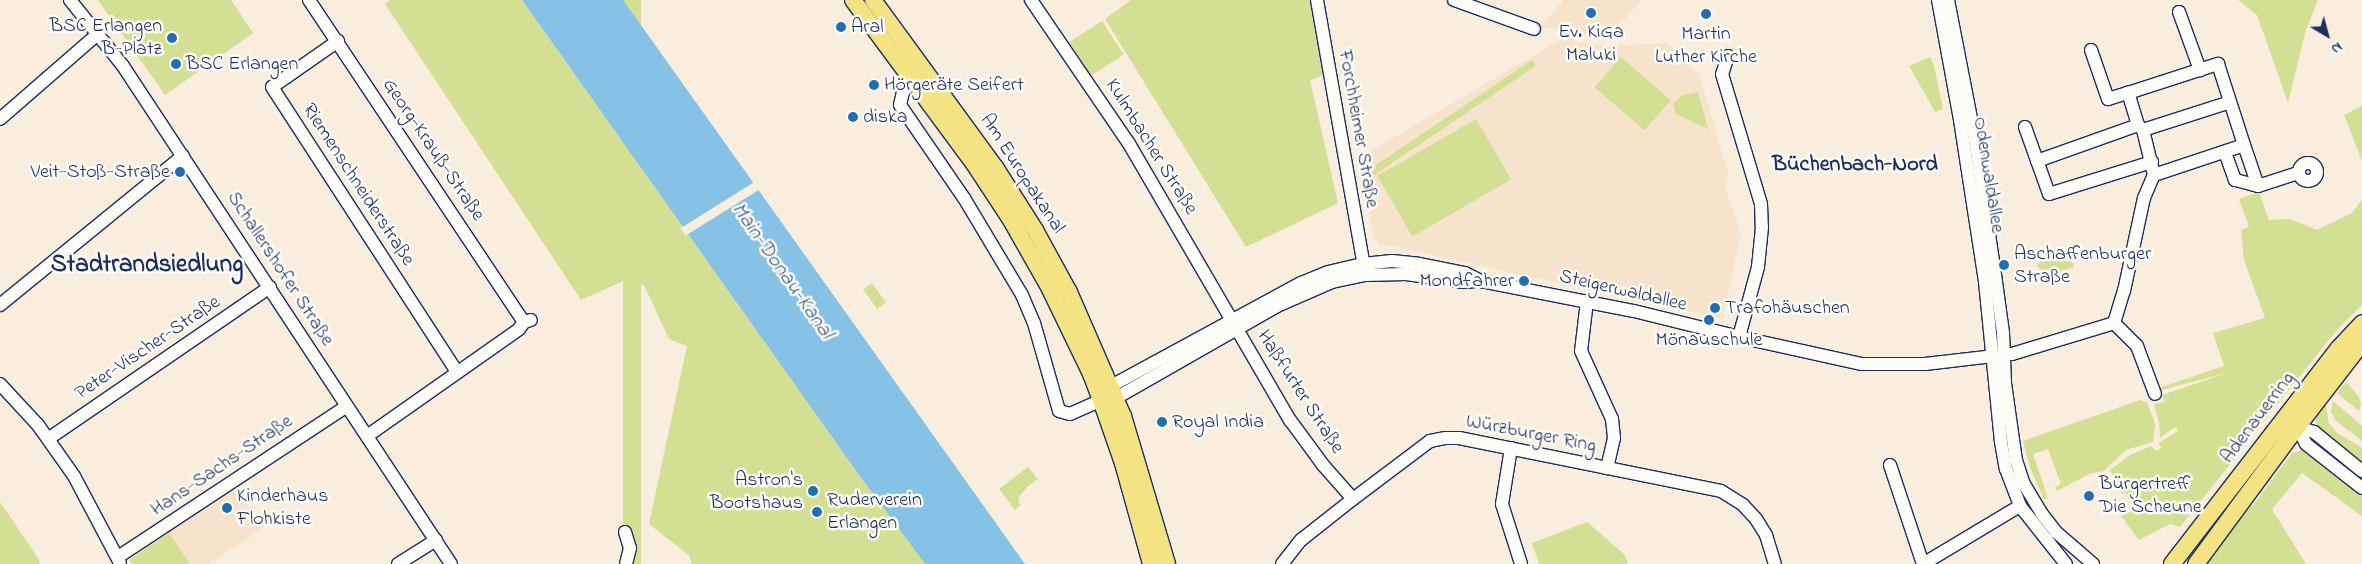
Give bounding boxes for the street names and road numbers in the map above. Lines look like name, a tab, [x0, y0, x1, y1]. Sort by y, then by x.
street label: Forchheimer Straße	[1332, 48, 1384, 210]
street label: Georg-Krauß-Straße	[376, 74, 490, 226]
street label: Kulmbacher Straße	[1100, 75, 1202, 219]
street label: Riemenschneiderstraße	[297, 99, 419, 271]
street label: Am Europakanal	[974, 110, 1070, 238]
street label: Odenwaldallee	[1967, 115, 2009, 235]
street label: Schallershofer Straße	[221, 187, 339, 351]
street label: Steigerwaldallee	[1557, 265, 1689, 317]
street label: Peter-Vischer-Straße	[71, 291, 225, 405]
street label: Haßfurter Straße	[1251, 326, 1349, 458]
street label: Adenauerring	[2216, 368, 2300, 468]
street label: Hans-Sachs-Straße	[147, 410, 297, 522]
street label: Würzburger Ring	[1464, 410, 1598, 458]

